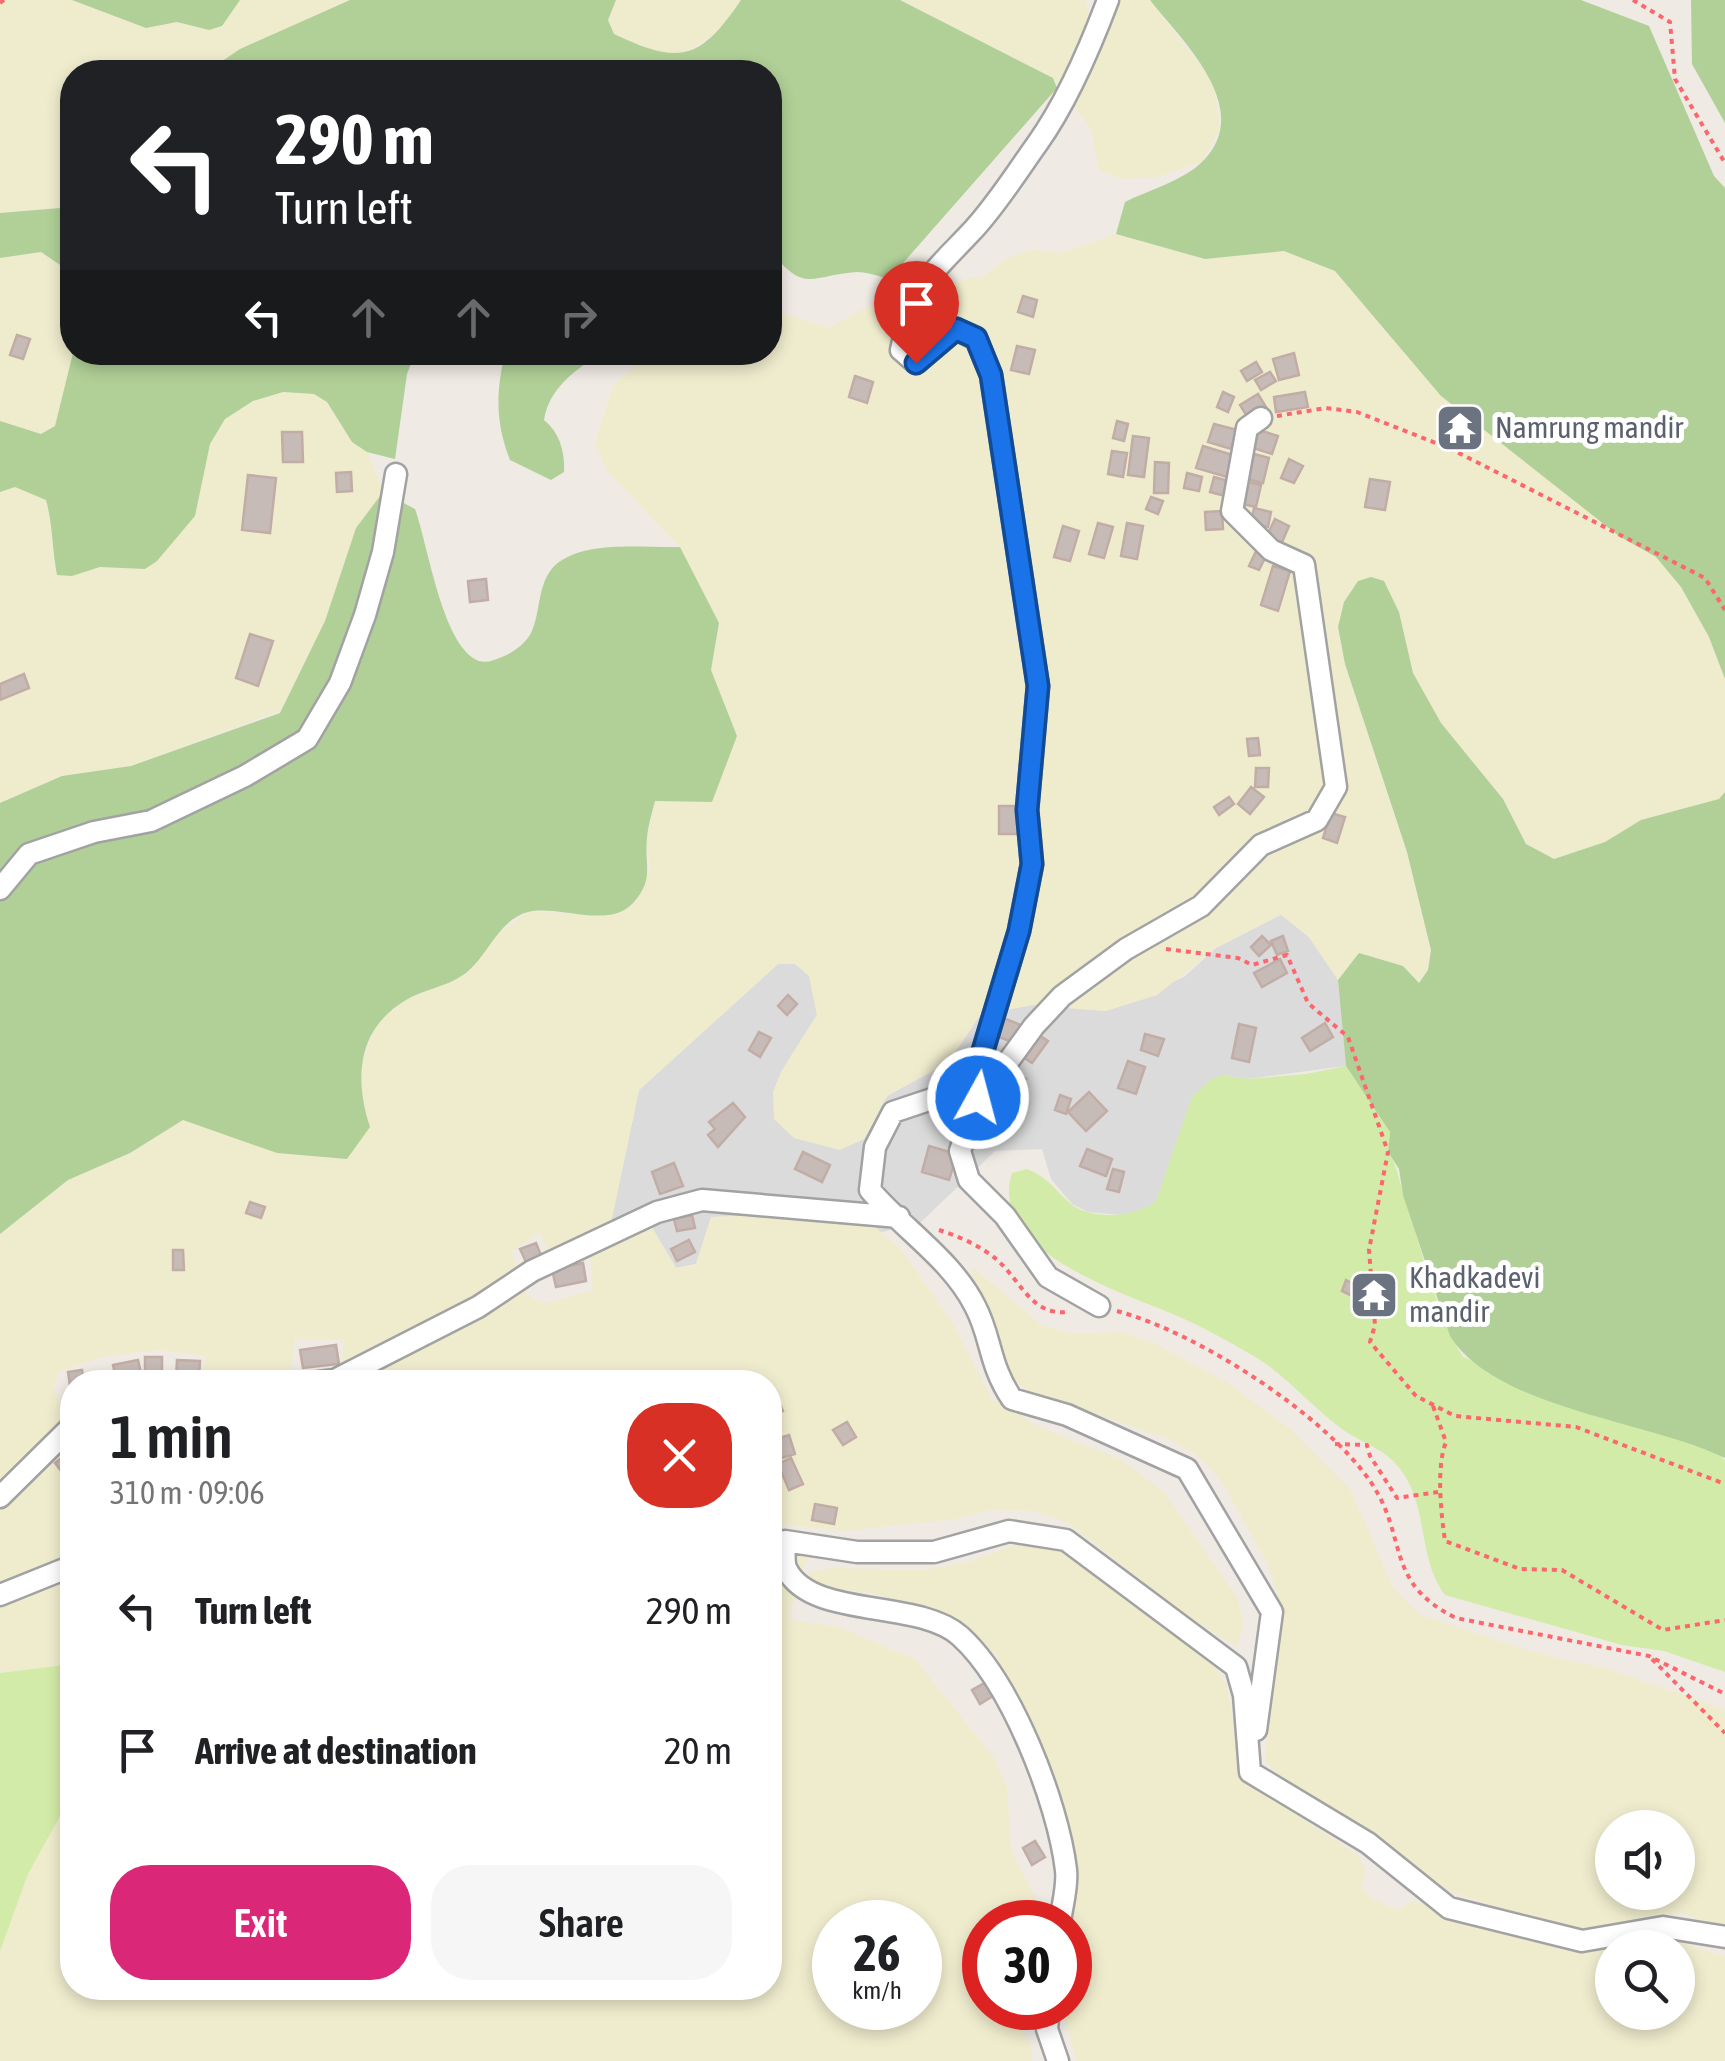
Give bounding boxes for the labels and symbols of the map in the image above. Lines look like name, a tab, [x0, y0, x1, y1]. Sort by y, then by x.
pin	[874, 261, 959, 364]
temple icon: Namrung mandir	[1434, 402, 1486, 454]
place label: Namrung mandir	[1495, 410, 1684, 444]
position arrow	[926, 1046, 1030, 1150]
place label: Khadkadevi mandir	[1409, 1260, 1540, 1328]
temple icon: Khadkadevi mandir	[1348, 1269, 1400, 1321]
speed limit sign: 30	[962, 1900, 1092, 2030]

